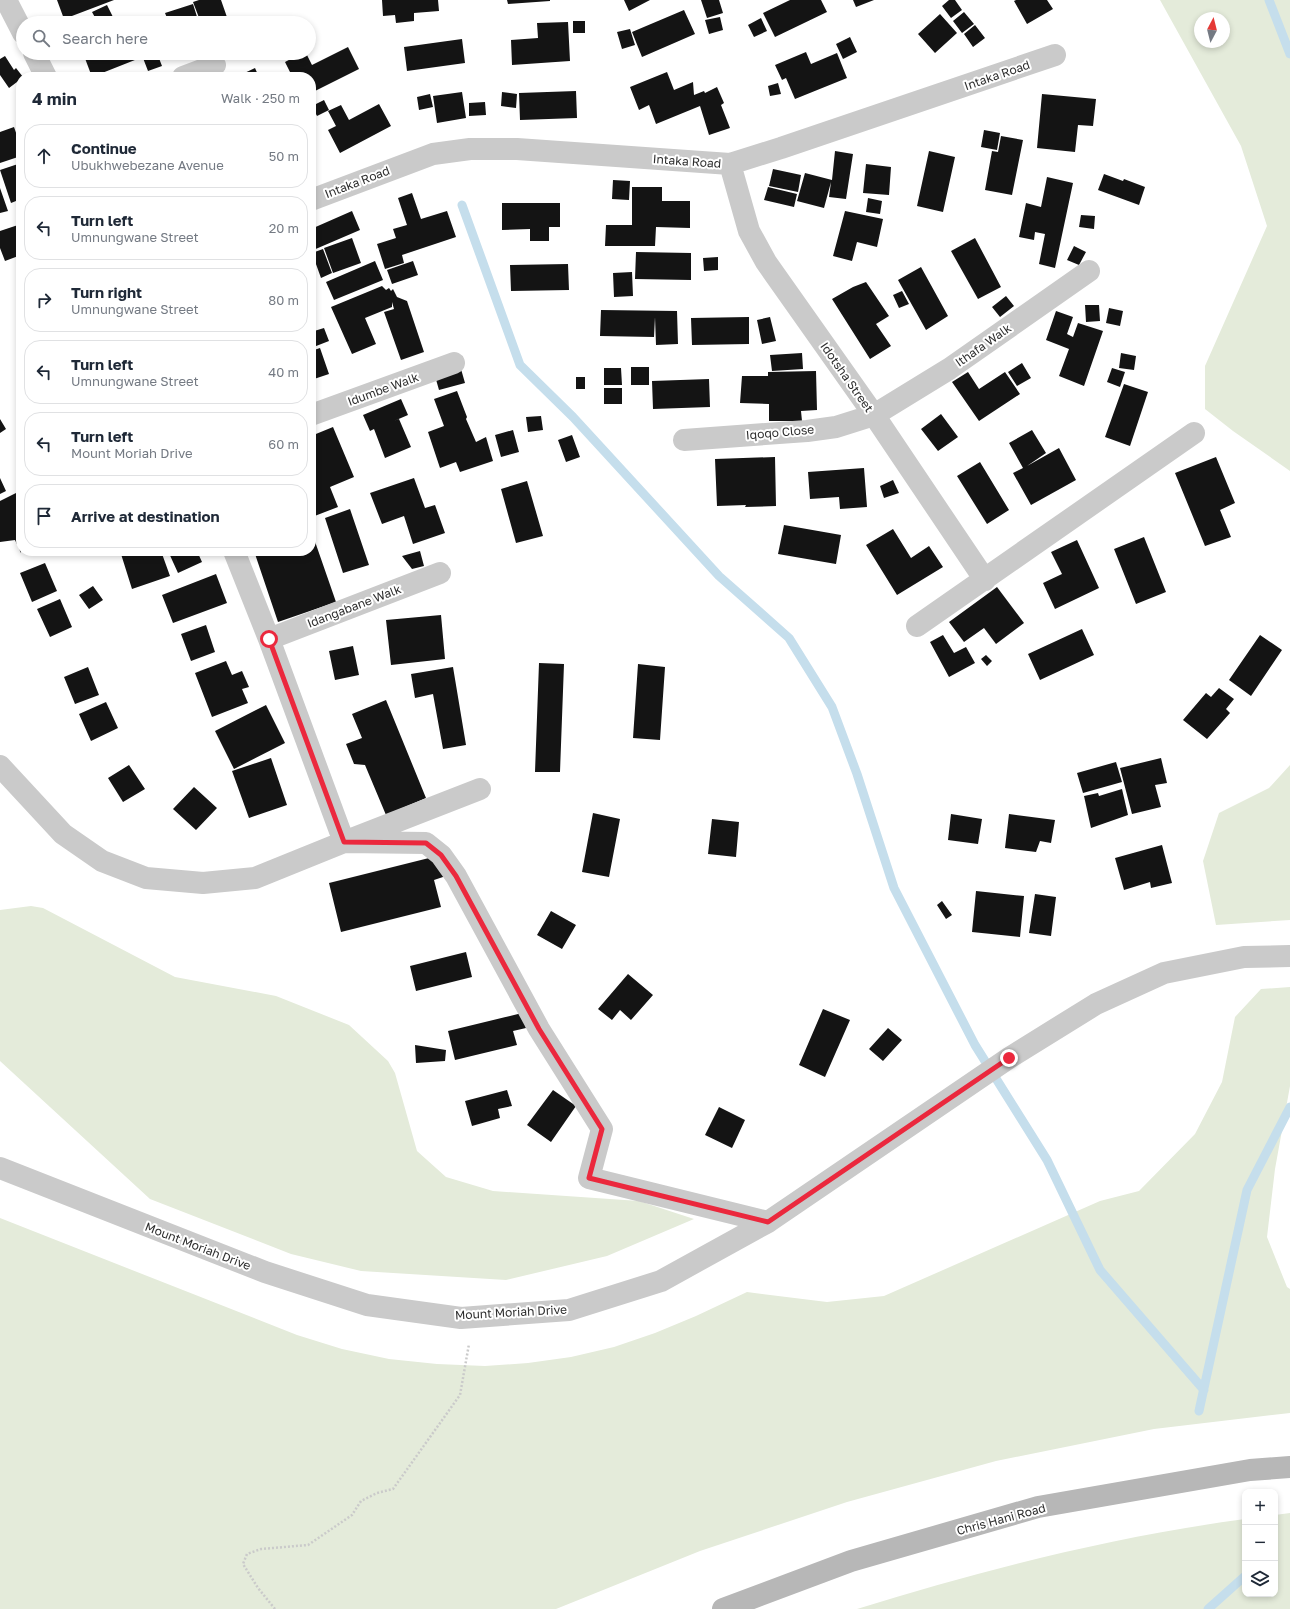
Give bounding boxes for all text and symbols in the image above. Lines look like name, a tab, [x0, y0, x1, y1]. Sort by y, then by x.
north arrow	[1194, 12, 1230, 48]
search box	[16, 16, 316, 60]
icon: search	[30, 27, 52, 49]
text: Search here	[62, 29, 148, 47]
street label: Intaka Road	[962, 57, 1032, 93]
text: 4 min	[32, 88, 77, 109]
text: Walk · 250 m	[221, 90, 300, 106]
text: Continue	[71, 139, 137, 157]
icon: ahead	[33, 145, 55, 167]
text: 50 m	[269, 148, 299, 164]
street label: Intaka Road	[652, 151, 722, 171]
text: Ubukhwebezane Avenue	[71, 157, 224, 173]
street label: Intaka Road	[322, 163, 392, 201]
text: Turn left	[71, 211, 133, 229]
icon: left	[33, 217, 55, 239]
text: 20 m	[269, 220, 299, 236]
text: Umnungwane Street	[71, 229, 199, 245]
text: Turn right	[71, 283, 142, 301]
icon: right	[33, 289, 55, 311]
text: 80 m	[268, 292, 299, 308]
text: Umnungwane Street	[71, 301, 199, 317]
street label: Ithafa Walk	[952, 320, 1014, 370]
street label: Idotsha Street	[817, 339, 877, 415]
text: Turn left	[71, 355, 133, 373]
icon: left	[33, 361, 55, 383]
text: 40 m	[268, 364, 299, 380]
street label: Idumbe Walk	[345, 369, 421, 409]
text: Umnungwane Street	[71, 373, 199, 389]
street label: Iqoqo Close	[745, 422, 815, 442]
text: Turn left	[71, 427, 133, 445]
icon: left	[33, 433, 55, 455]
text: 60 m	[268, 436, 299, 452]
text: Mount Moriah Drive	[71, 445, 193, 461]
icon: arrive	[33, 505, 55, 527]
text: Arrive at destination	[71, 507, 220, 525]
street label: Idangabane Walk	[305, 581, 403, 631]
route start	[260, 630, 278, 648]
route end	[1000, 1049, 1018, 1067]
street label: Mount Moriah Drive	[143, 1219, 253, 1273]
street label: Mount Moriah Drive	[455, 1302, 567, 1322]
map controls	[1242, 1489, 1278, 1597]
button: +	[1242, 1489, 1278, 1525]
street label: Chris Hani Road	[955, 1500, 1047, 1538]
button: −	[1242, 1525, 1278, 1561]
button: layers	[1242, 1561, 1278, 1597]

